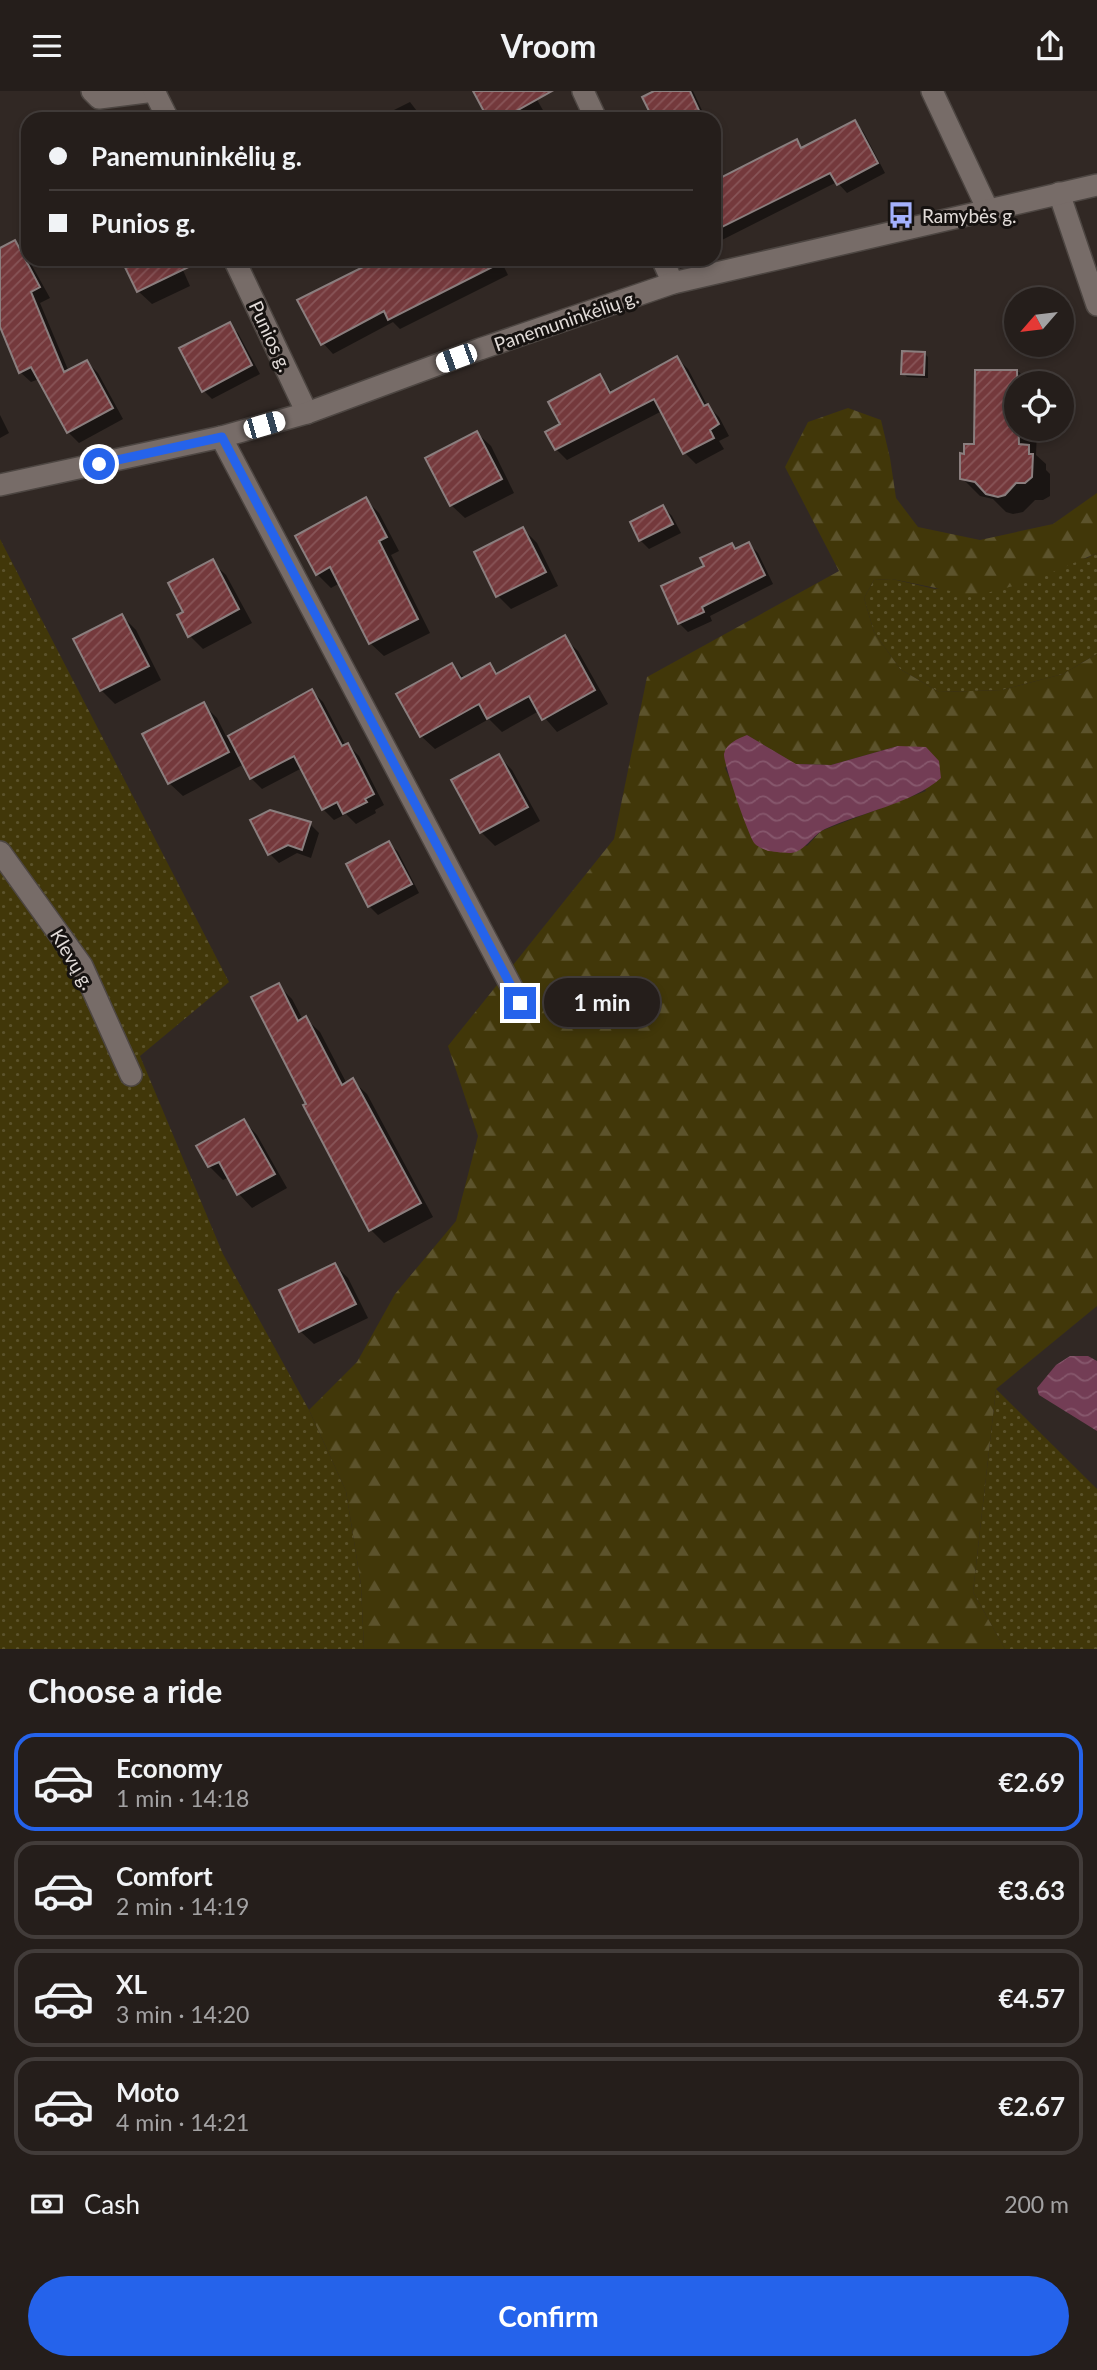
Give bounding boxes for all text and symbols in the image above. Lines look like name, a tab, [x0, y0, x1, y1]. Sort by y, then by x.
text: Vroom	[501, 26, 596, 65]
icon: menu	[28, 27, 66, 65]
icon: share	[1031, 27, 1069, 65]
text: Panemuninkėlių g.	[91, 140, 302, 172]
bus stop icon: Ramybės g.	[886, 200, 916, 230]
place label: Ramybės g.	[922, 204, 1017, 227]
text: Punios g.	[91, 207, 196, 239]
street label: Panemuninkėlių g.	[491, 285, 641, 355]
north arrow	[1004, 287, 1074, 357]
map controls	[1004, 287, 1074, 441]
street label: Punios g.	[245, 297, 297, 375]
car	[433, 341, 480, 375]
button: locate	[1004, 371, 1074, 441]
car	[241, 409, 288, 441]
route start	[83, 448, 115, 480]
street label: Klevų g.	[46, 925, 100, 993]
callout: 1 min	[544, 979, 660, 1027]
route end	[504, 987, 536, 1019]
text: 1 min	[573, 988, 631, 1016]
text: Choose a ride	[28, 1671, 222, 1710]
icon: car	[32, 1751, 95, 1814]
text: Economy	[116, 1752, 222, 1784]
text: €2.69	[999, 1766, 1065, 1798]
text: 1 min · 14:18	[116, 1784, 249, 1812]
icon: car	[32, 1859, 95, 1922]
text: Comfort	[116, 1860, 213, 1892]
text: €3.63	[999, 1874, 1065, 1906]
text: 2 min · 14:19	[116, 1892, 249, 1920]
icon: car	[32, 1967, 95, 2030]
text: XL	[116, 1968, 147, 2000]
text: €4.57	[999, 1982, 1065, 2014]
text: 3 min · 14:20	[116, 2000, 249, 2028]
icon: car	[32, 2075, 95, 2138]
text: Moto	[116, 2076, 179, 2108]
text: €2.67	[999, 2090, 1065, 2122]
text: 4 min · 14:21	[116, 2108, 249, 2136]
icon: cash	[28, 2185, 66, 2223]
text: Cash	[84, 2188, 140, 2220]
text: 200 m	[1004, 2190, 1069, 2218]
button: Confirm	[28, 2276, 1069, 2356]

